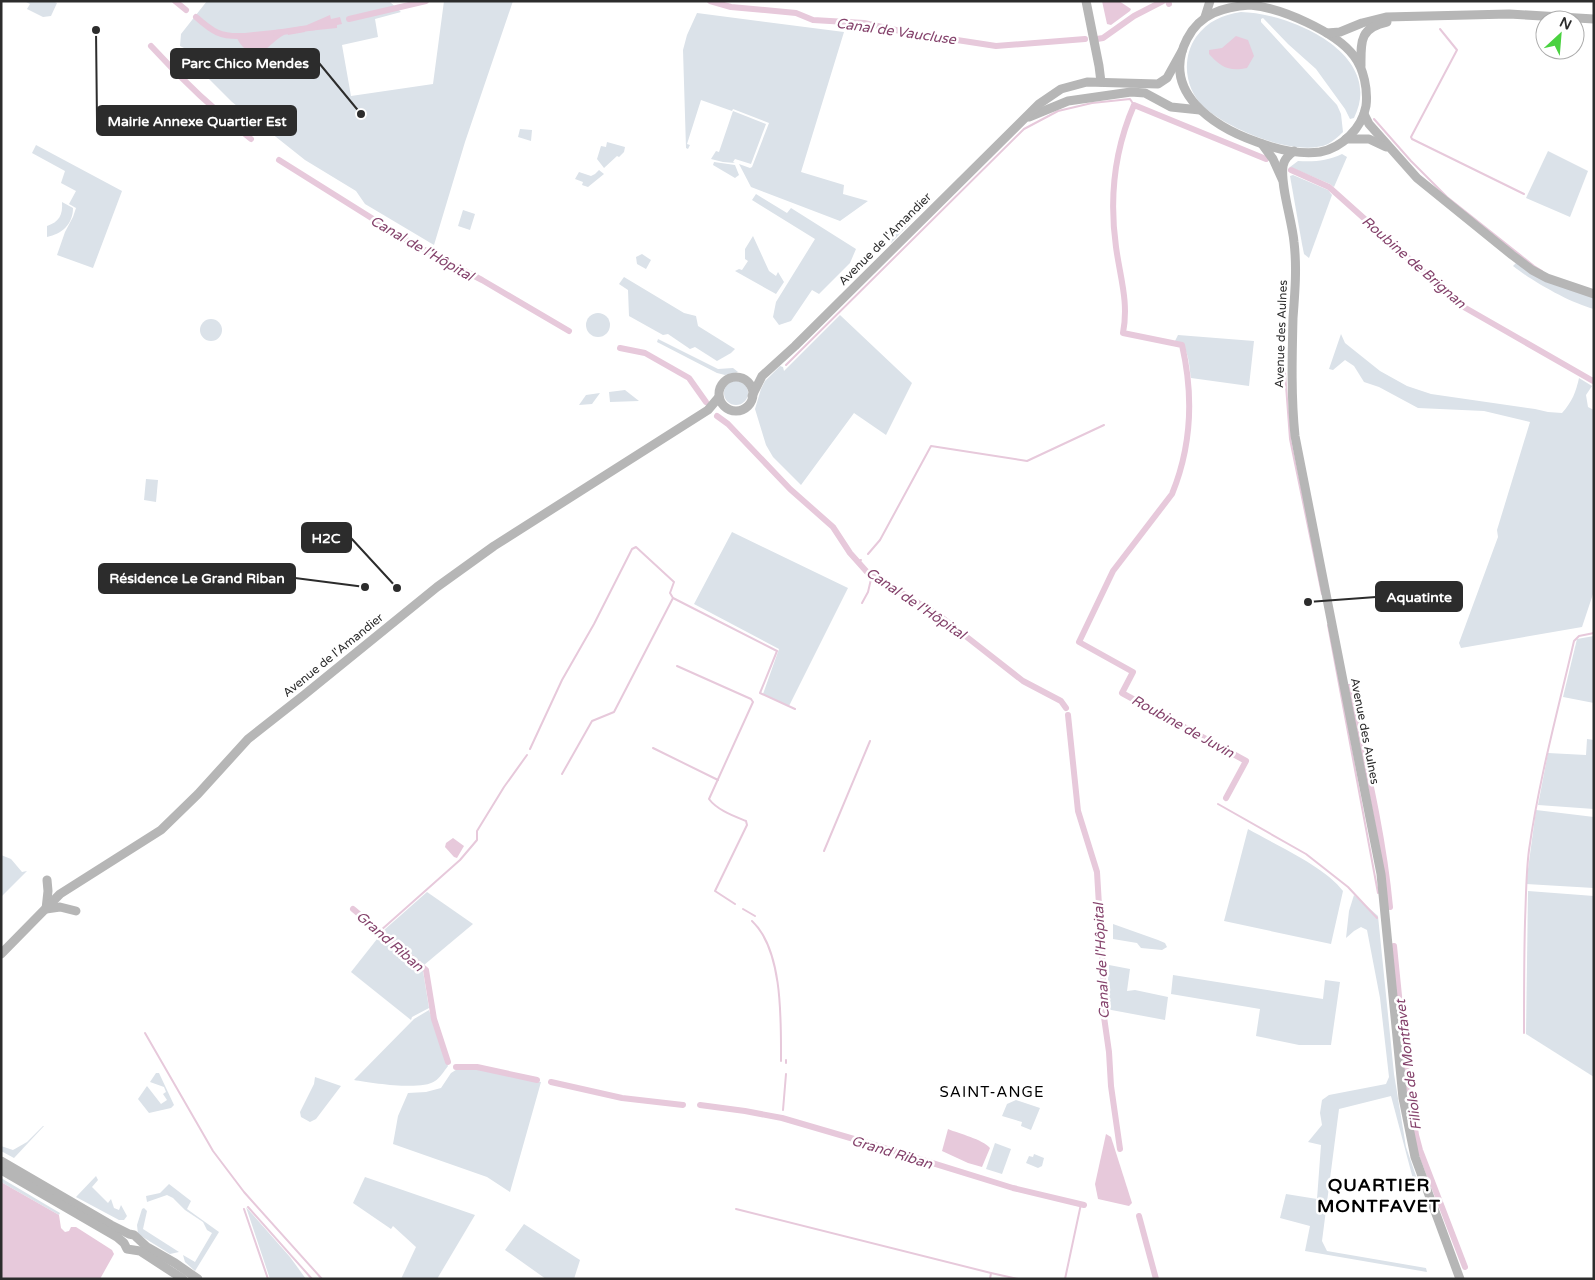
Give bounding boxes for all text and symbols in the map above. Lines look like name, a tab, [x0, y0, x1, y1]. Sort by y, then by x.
north arrow	[1535, 10, 1585, 60]
text: N	[1557, 14, 1574, 34]
water label: Canal de Vaucluse	[835, 15, 958, 48]
callout: Parc Chico Mendes	[171, 49, 319, 78]
text: Parc Chico Mendes	[181, 55, 309, 72]
callout: Mairie Annexe Quartier Est	[97, 106, 296, 135]
text: Mairie Annexe Quartier Est	[107, 113, 287, 130]
street label: Avenue de l'Amandier	[836, 190, 934, 288]
water label: Canal de l'Hôpital	[367, 212, 478, 286]
water label: Roubine de Brignan	[1358, 213, 1469, 312]
street label: Avenue des Aulnes	[1272, 279, 1290, 388]
callout: H2C	[302, 523, 351, 552]
text: H2C	[311, 530, 341, 547]
callout: Résidence Le Grand Riban	[99, 564, 295, 593]
water label: Canal de l'Hôpital	[863, 564, 970, 644]
text: Résidence Le Grand Riban	[109, 570, 285, 587]
callout: Aquatinte	[1376, 582, 1462, 611]
text: Aquatinte	[1386, 589, 1452, 606]
street label: Avenue de l'Amandier	[280, 610, 386, 700]
street label: Avenue des Aulnes	[1348, 677, 1382, 786]
water label: Roubine de Juvin	[1129, 691, 1237, 762]
water label: Canal de l'Hôpital	[1090, 901, 1113, 1019]
water label: Grand Riban	[353, 908, 427, 975]
water label: Filiole de Montfavet	[1392, 997, 1425, 1131]
district label: SAINT-ANGE	[940, 1083, 1045, 1101]
water label: Grand Riban	[849, 1132, 935, 1173]
district label: QUARTIER MONTFAVET	[1317, 1174, 1441, 1217]

